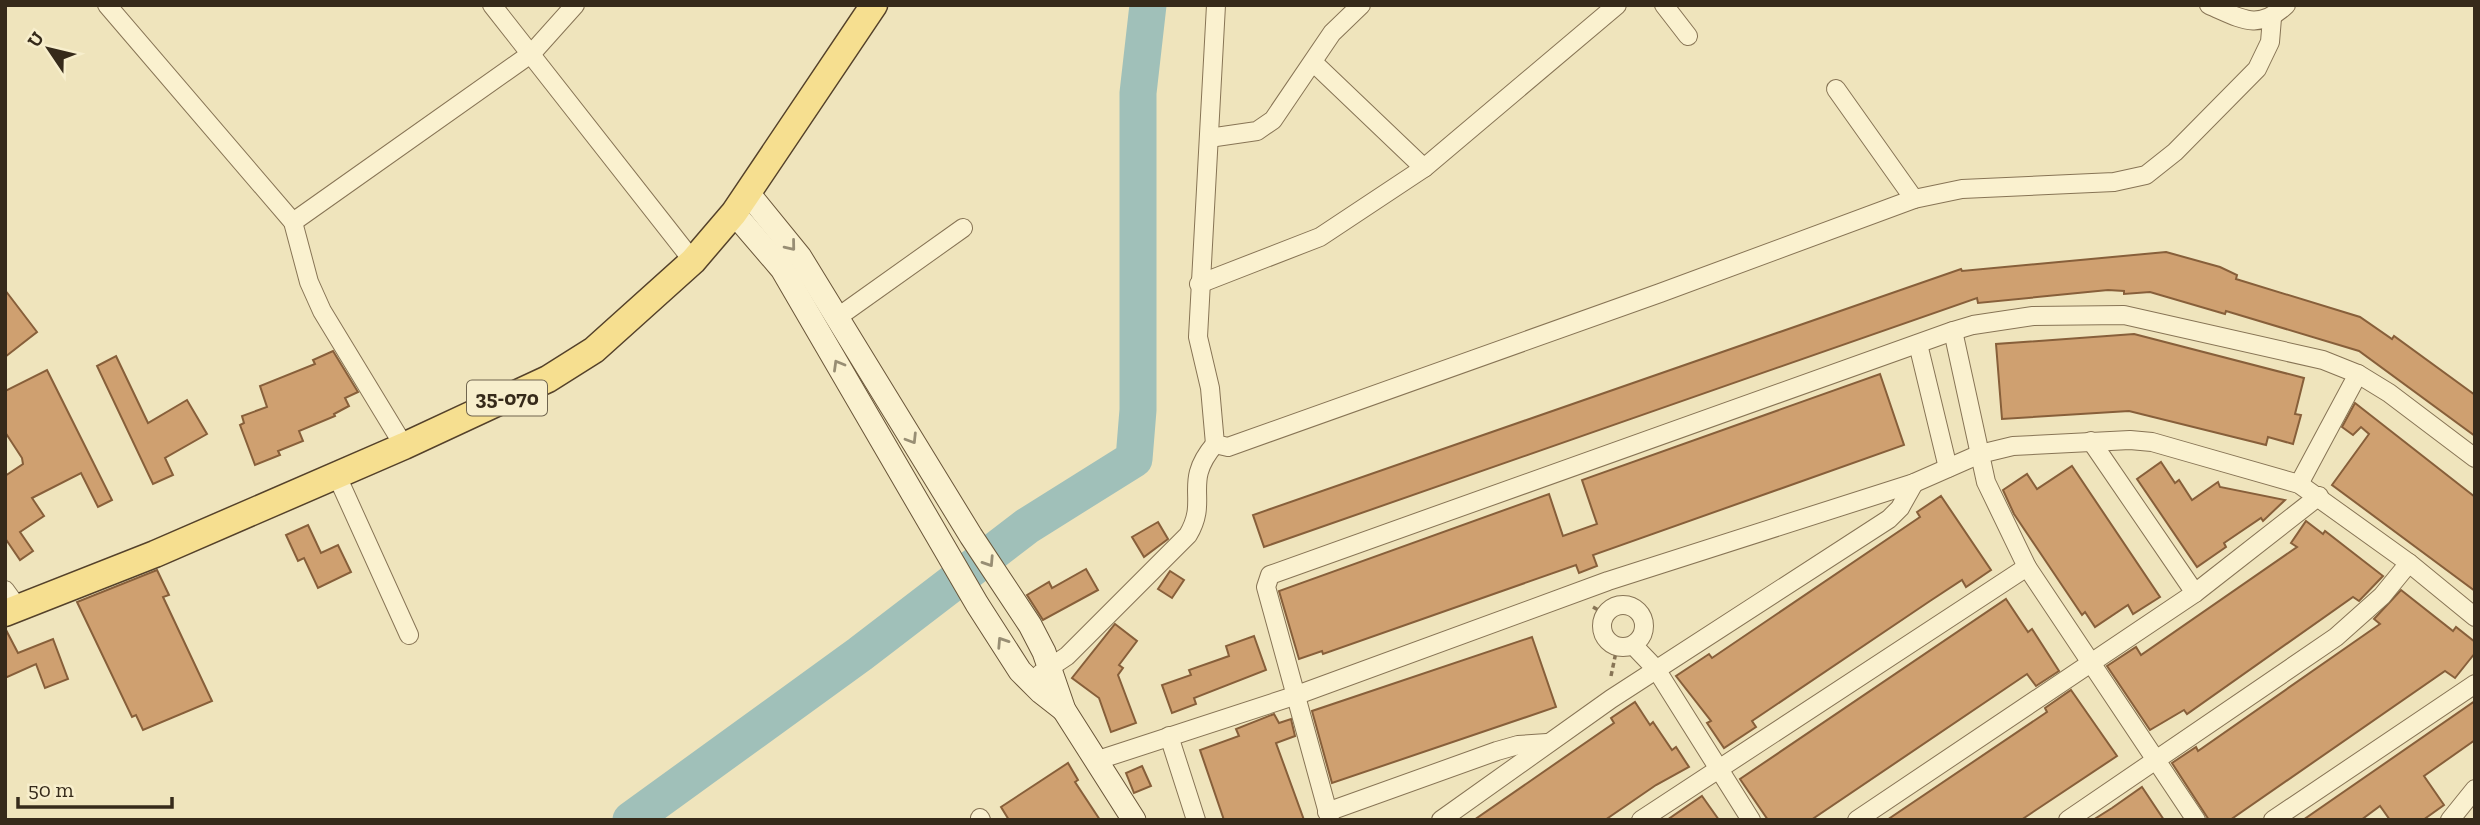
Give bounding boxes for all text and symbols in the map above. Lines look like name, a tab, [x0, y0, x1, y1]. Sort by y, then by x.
north arrow	[14, 14, 84, 84]
text: U	[22, 27, 49, 52]
one-way arrow	[783, 238, 796, 250]
one-way arrow	[833, 359, 846, 372]
road number: 35-070	[467, 380, 547, 416]
one-way arrow	[903, 431, 916, 444]
one-way arrow	[980, 554, 993, 567]
one-way arrow	[997, 637, 1010, 650]
scale bar	[18, 766, 172, 810]
text: 50 m	[28, 777, 74, 802]

